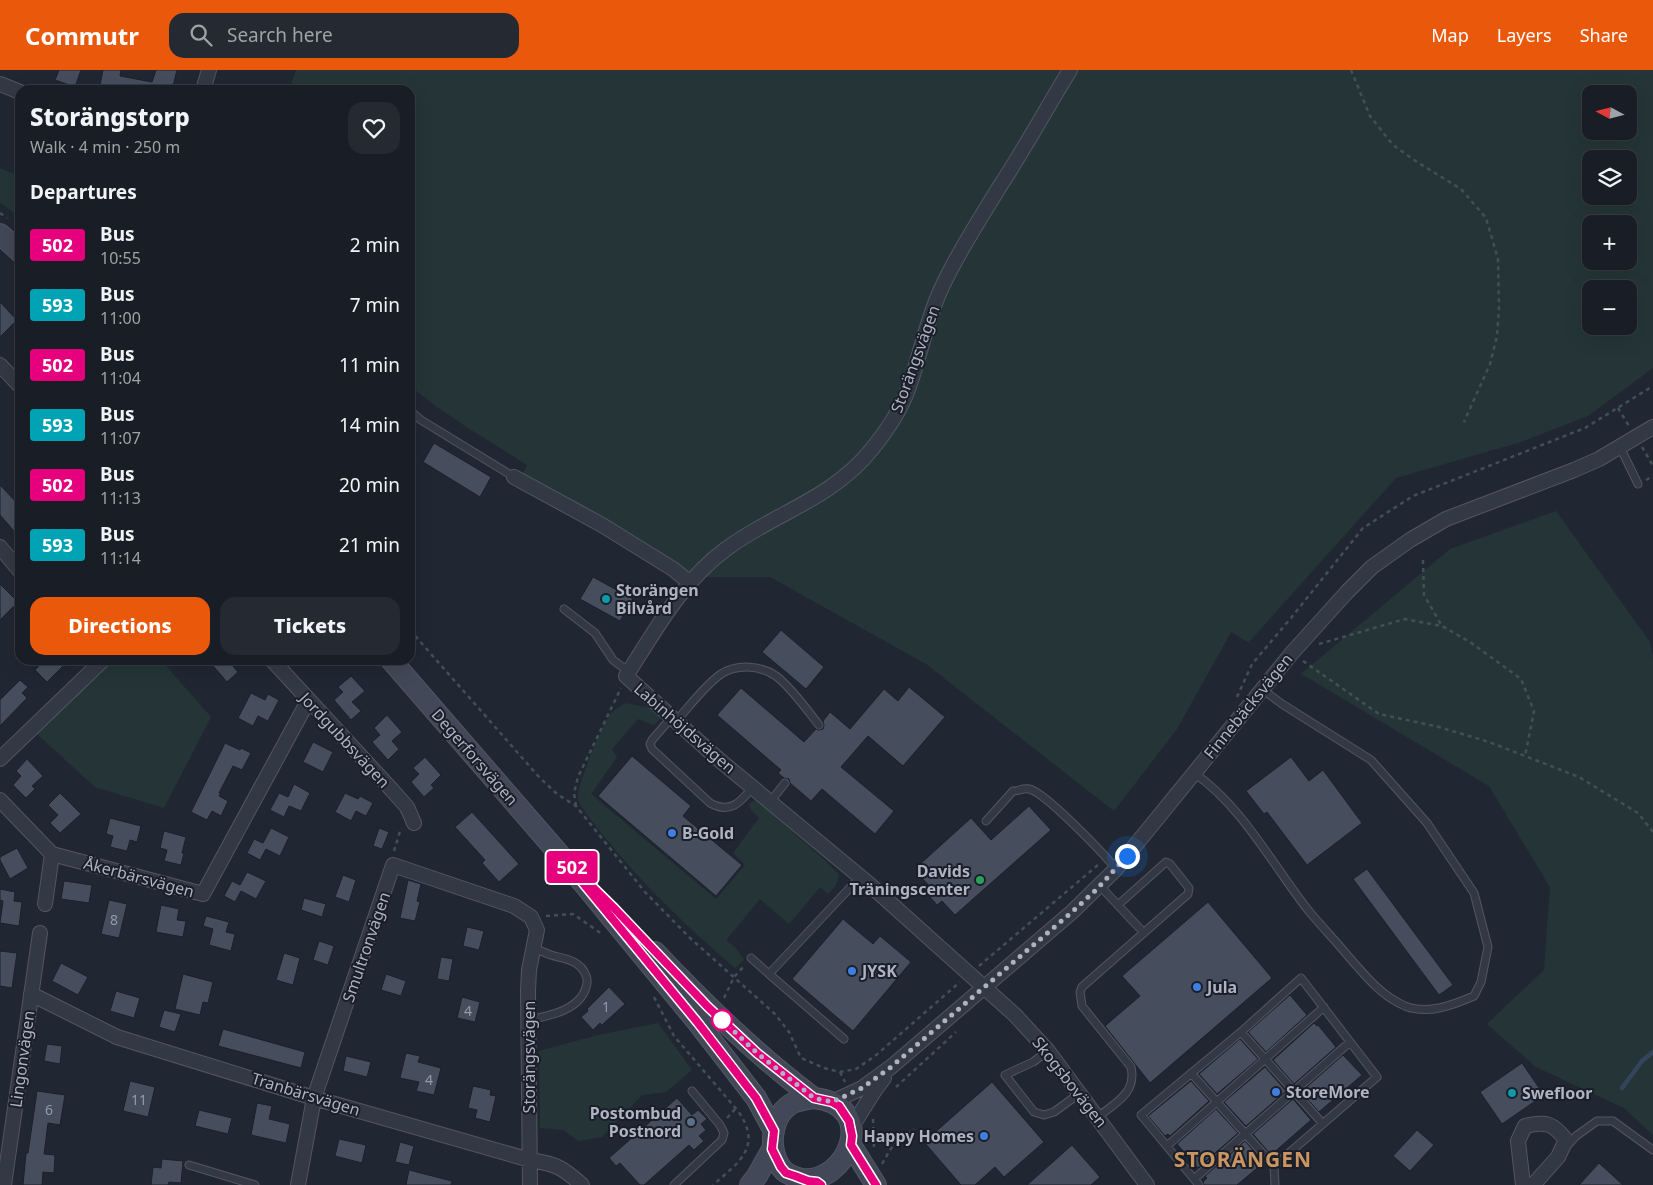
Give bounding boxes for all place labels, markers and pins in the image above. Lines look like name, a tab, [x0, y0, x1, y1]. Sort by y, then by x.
place label: Storängen Bilvård	[616, 579, 699, 619]
marker: Storängen Bilvård	[600, 593, 612, 605]
place label: B-Gold	[682, 822, 734, 844]
marker: B-Gold	[666, 827, 678, 839]
place label: Davids Träningscenter	[850, 860, 970, 900]
marker: Davids Träningscenter	[974, 874, 986, 886]
place label: JYSK	[860, 960, 897, 982]
marker: JYSK	[846, 965, 858, 977]
place label: Jula	[1205, 976, 1237, 998]
marker: Jula	[1191, 981, 1203, 993]
unlabelled marker	[711, 1009, 733, 1031]
place label: StoreMore	[1286, 1081, 1370, 1103]
place label: Swefloor	[1522, 1082, 1592, 1104]
marker: StoreMore	[1270, 1086, 1282, 1098]
marker: Swefloor	[1506, 1087, 1518, 1099]
place label: Postombud Postnord	[590, 1102, 681, 1142]
marker: Postombud Postnord	[685, 1116, 697, 1128]
place label: Happy Homes	[864, 1125, 974, 1147]
marker: Happy Homes	[978, 1130, 990, 1142]

